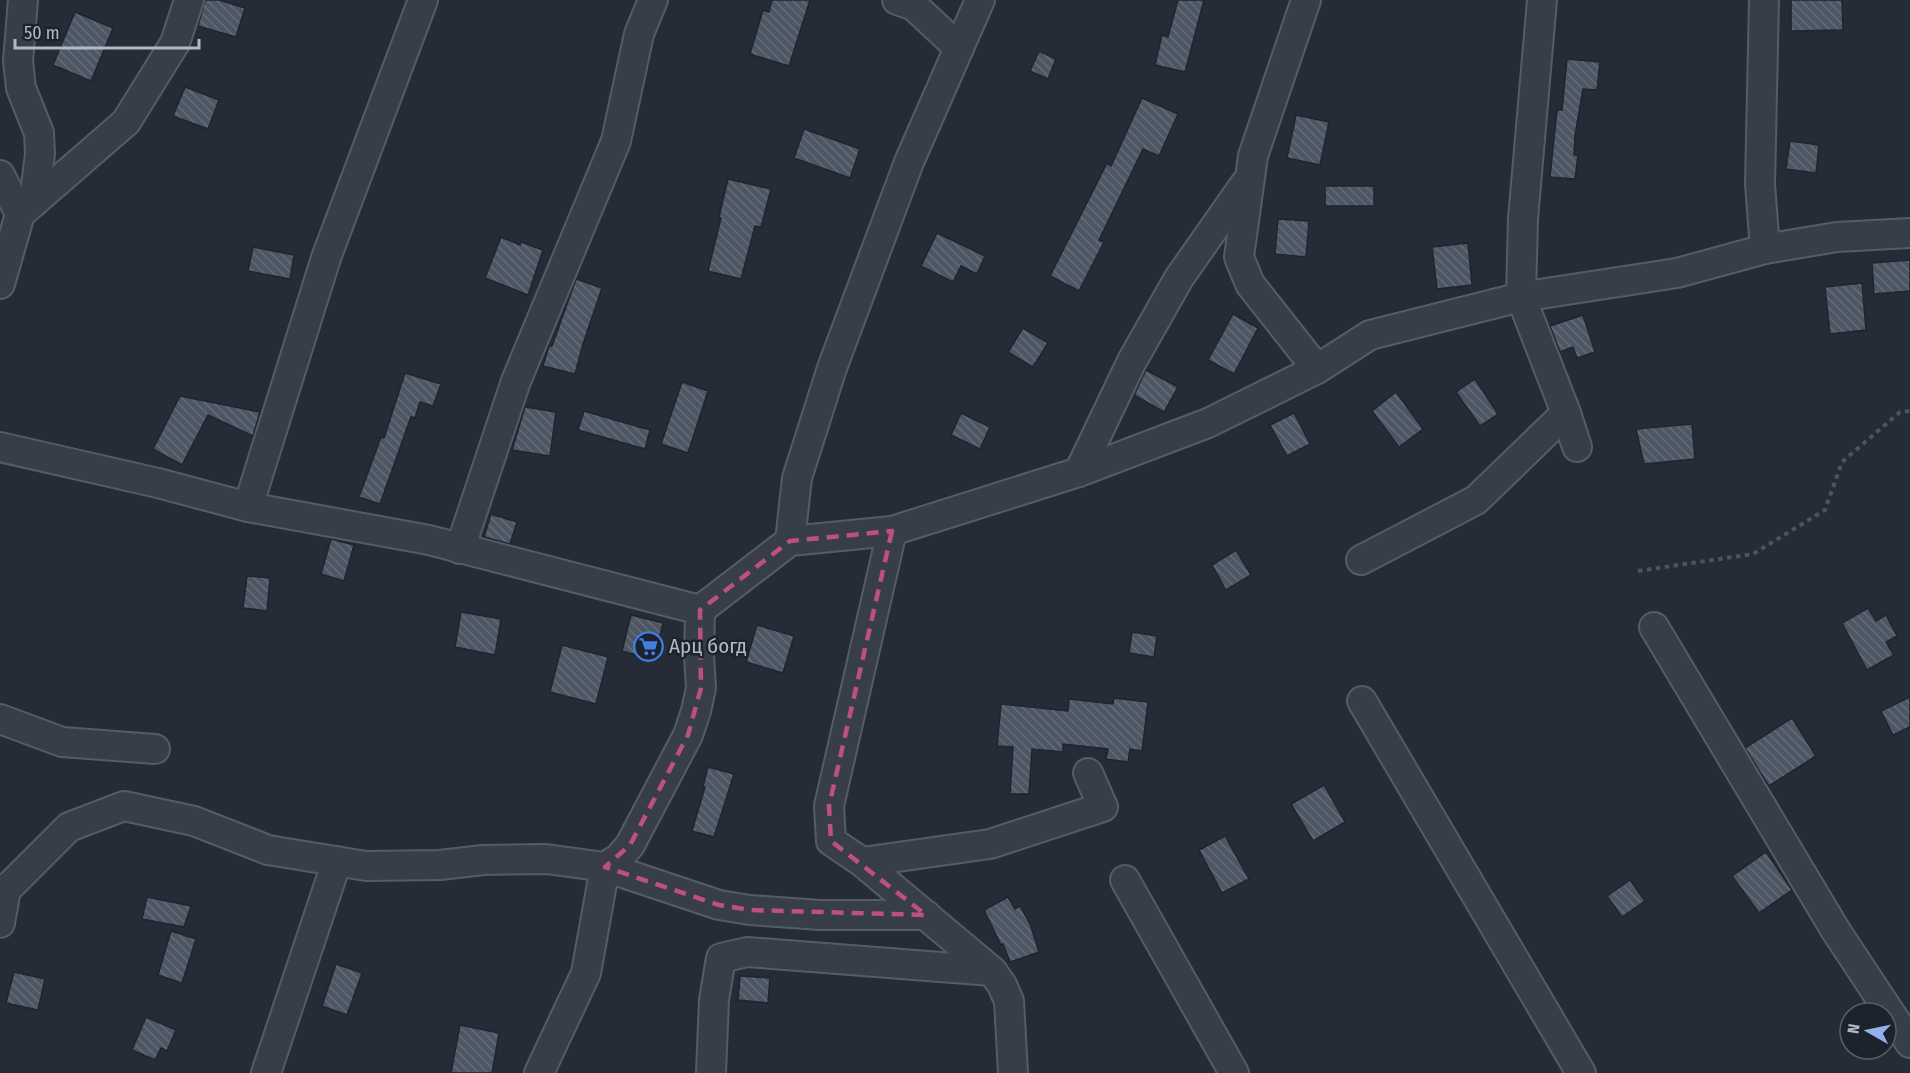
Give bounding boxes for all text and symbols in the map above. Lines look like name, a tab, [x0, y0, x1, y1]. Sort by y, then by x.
scale bar	[15, 12, 200, 50]
text: 50 m	[24, 22, 60, 44]
supermarket icon: Арц богд	[632, 630, 664, 662]
place label: Арц богд	[669, 633, 747, 659]
north arrow	[1838, 1001, 1898, 1061]
text: N	[1844, 1023, 1864, 1035]

